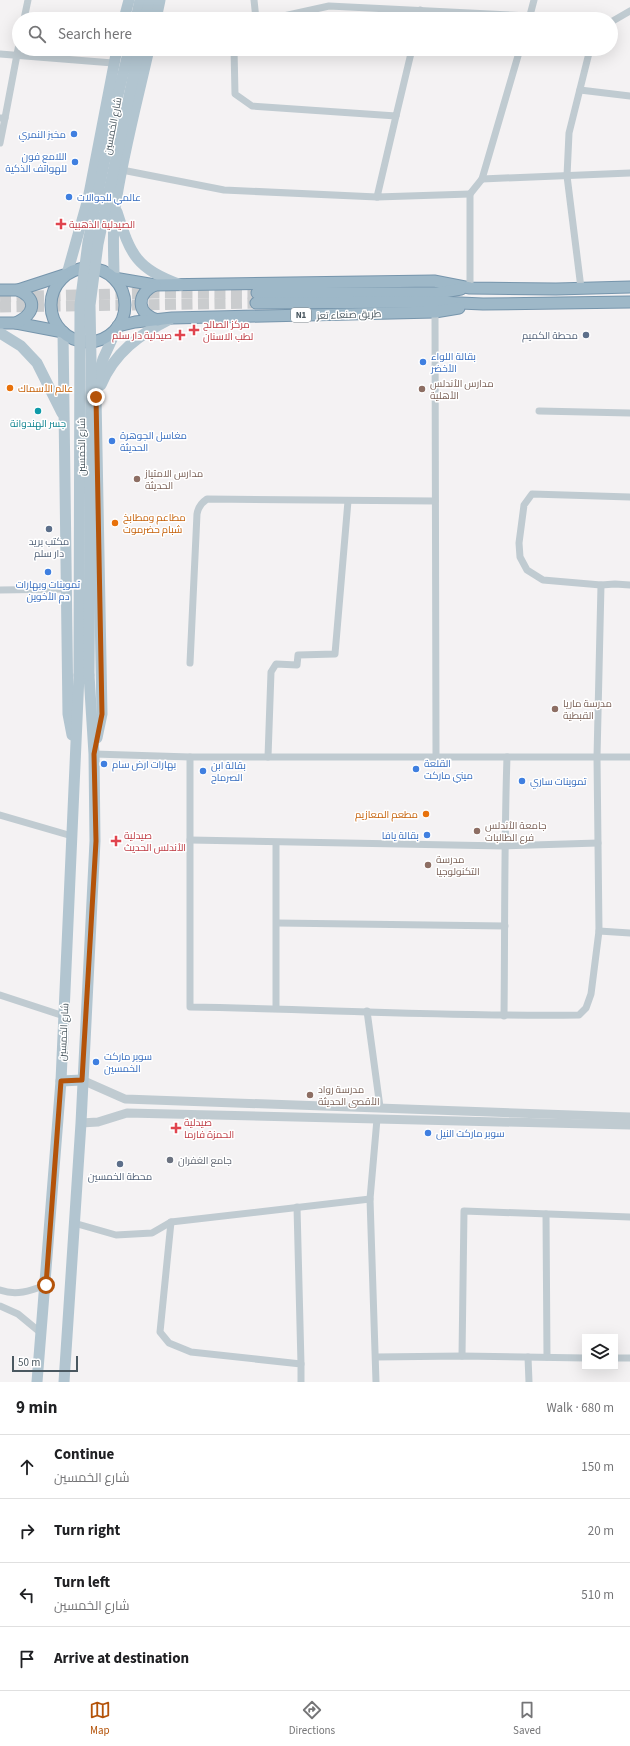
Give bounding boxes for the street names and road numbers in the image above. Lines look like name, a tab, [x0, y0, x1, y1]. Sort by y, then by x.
street label: شارع الخمسين	[101, 96, 125, 156]
street label: طريق صنعاء تعز	[315, 307, 382, 323]
road number: N1	[291, 308, 311, 322]
street label: شارع الخمسين	[75, 418, 89, 476]
street label: شارع الخمسين	[55, 1003, 73, 1061]

